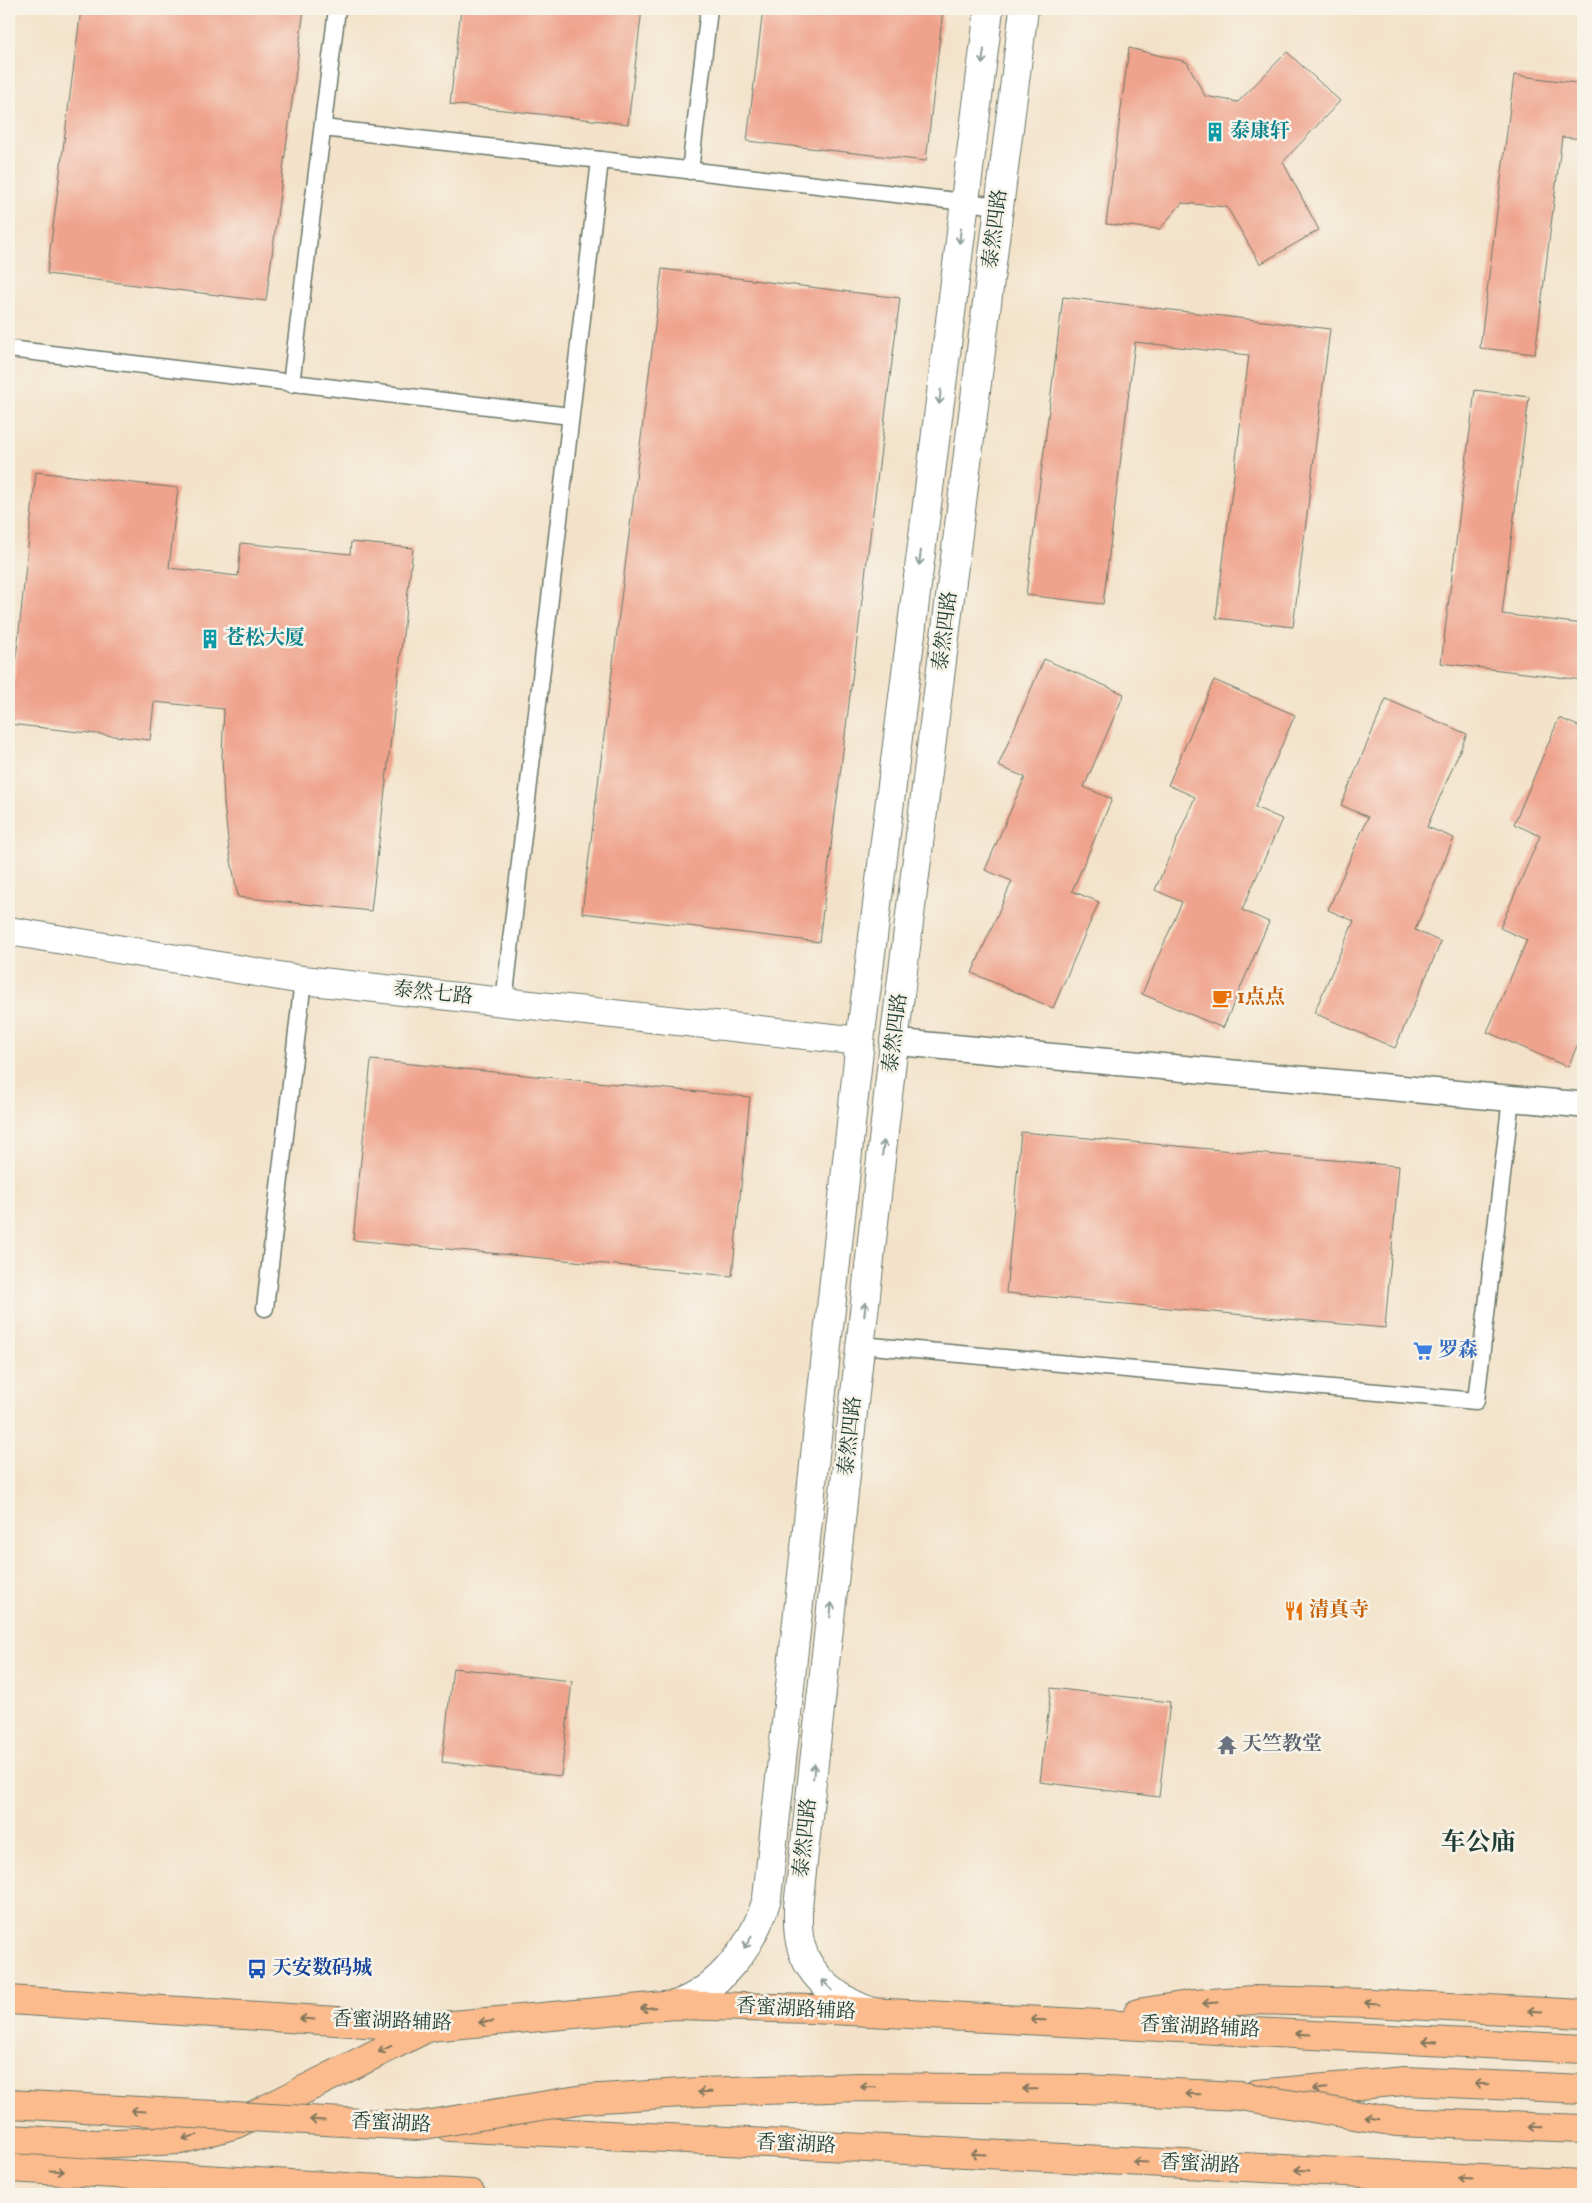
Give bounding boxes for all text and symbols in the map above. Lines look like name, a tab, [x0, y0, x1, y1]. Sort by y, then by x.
one-way arrow	[978, 49, 988, 65]
place label: 泰康轩	[1230, 118, 1290, 146]
building icon: 泰康轩	[1204, 121, 1226, 143]
street label: 泰然四路	[977, 188, 1015, 270]
one-way arrow	[955, 227, 965, 243]
one-way arrow	[935, 389, 945, 405]
one-way arrow	[915, 550, 925, 566]
street label: 泰然四路	[927, 590, 965, 672]
place label: 苍松大厦	[225, 625, 305, 653]
building icon: 苍松大厦	[199, 628, 221, 650]
street label: 泰然七路	[392, 976, 474, 1012]
place label: 1点点	[1237, 984, 1285, 1012]
cafe icon: 1点点	[1211, 987, 1233, 1009]
street label: 泰然四路	[877, 992, 915, 1074]
one-way arrow	[878, 1140, 888, 1156]
one-way arrow	[860, 1302, 870, 1318]
place label: 罗森	[1438, 1337, 1478, 1365]
supermarket icon: 罗森	[1412, 1340, 1434, 1362]
street label: 泰然四路	[833, 1395, 869, 1477]
place label: 清真寺	[1309, 1597, 1369, 1625]
restaurant icon: 清真寺	[1283, 1600, 1305, 1622]
one-way arrow	[827, 1602, 836, 1618]
place label: 天竺教堂	[1242, 1731, 1322, 1759]
temple icon: 天竺教堂	[1216, 1734, 1238, 1756]
one-way arrow	[809, 1764, 819, 1780]
street label: 泰然四路	[788, 1797, 824, 1879]
district label: 车公庙	[1440, 1826, 1516, 1861]
one-way arrow	[743, 1935, 753, 1949]
place label: 天安数码城	[272, 1955, 372, 1983]
bus stop icon: 天安数码城	[246, 1958, 268, 1980]
one-way arrow	[820, 1979, 833, 1991]
street label: 香蜜湖路辅路	[735, 1993, 857, 2027]
one-way arrow	[1365, 1998, 1381, 2007]
one-way arrow	[1202, 1999, 1218, 2008]
one-way arrow	[641, 2003, 657, 2012]
street label: 香蜜湖路辅路	[332, 2006, 452, 2038]
one-way arrow	[1527, 2007, 1543, 2016]
street label: 香蜜湖路辅路	[1139, 2011, 1261, 2045]
one-way arrow	[299, 2014, 315, 2024]
one-way arrow	[1030, 2015, 1046, 2025]
one-way arrow	[479, 2017, 495, 2027]
one-way arrow	[1295, 2030, 1311, 2039]
one-way arrow	[1422, 2036, 1438, 2046]
one-way arrow	[378, 2045, 393, 2054]
one-way arrow	[1474, 2080, 1490, 2089]
one-way arrow	[860, 2082, 876, 2092]
one-way arrow	[1023, 2084, 1039, 2094]
one-way arrow	[1312, 2084, 1328, 2093]
one-way arrow	[698, 2087, 714, 2097]
one-way arrow	[1185, 2089, 1201, 2098]
one-way arrow	[130, 2106, 146, 2115]
street label: 香蜜湖路	[350, 2108, 432, 2140]
one-way arrow	[1365, 2113, 1381, 2123]
one-way arrow	[310, 2116, 326, 2125]
one-way arrow	[1527, 2123, 1543, 2132]
street label: 香蜜湖路	[755, 2129, 837, 2161]
one-way arrow	[182, 2133, 198, 2142]
one-way arrow	[970, 2149, 986, 2158]
street label: 香蜜湖路	[1159, 2149, 1241, 2181]
one-way arrow	[1132, 2157, 1148, 2166]
one-way arrow	[1295, 2165, 1311, 2174]
one-way arrow	[49, 2166, 65, 2175]
one-way arrow	[1457, 2173, 1473, 2183]

